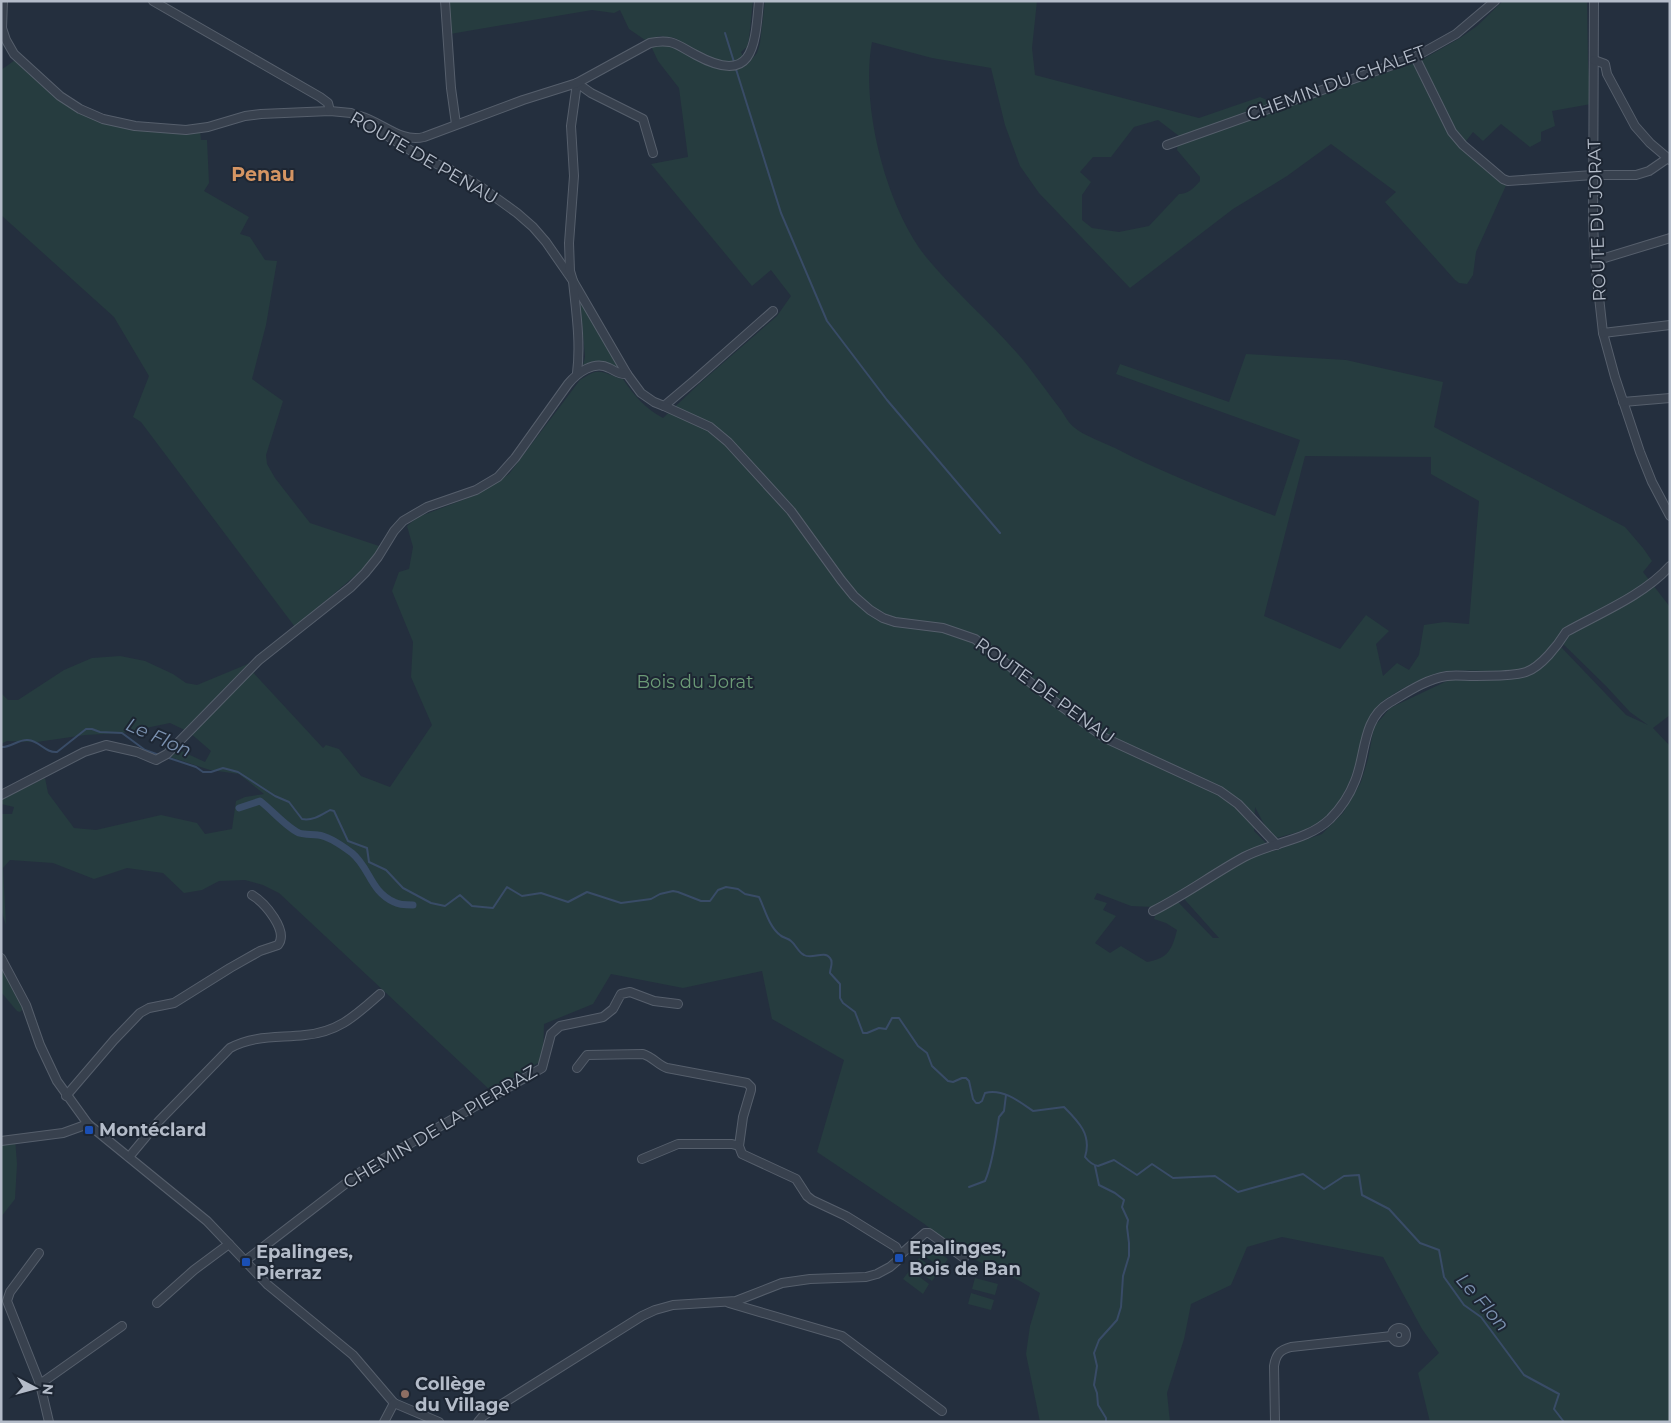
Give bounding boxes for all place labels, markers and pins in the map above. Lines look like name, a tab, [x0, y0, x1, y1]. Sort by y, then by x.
place label: Montéclard	[99, 1119, 206, 1141]
marker: Montéclard	[83, 1124, 95, 1136]
place label: Epalinges, Bois de Ban	[909, 1237, 1021, 1280]
place label: Epalinges, Pierraz	[256, 1241, 353, 1284]
marker: Epalinges, Bois de Ban	[893, 1252, 905, 1264]
marker: Epalinges, Pierraz	[240, 1256, 252, 1268]
place label: Collège du Village	[415, 1373, 510, 1416]
marker: Collège du Village	[399, 1388, 411, 1400]

